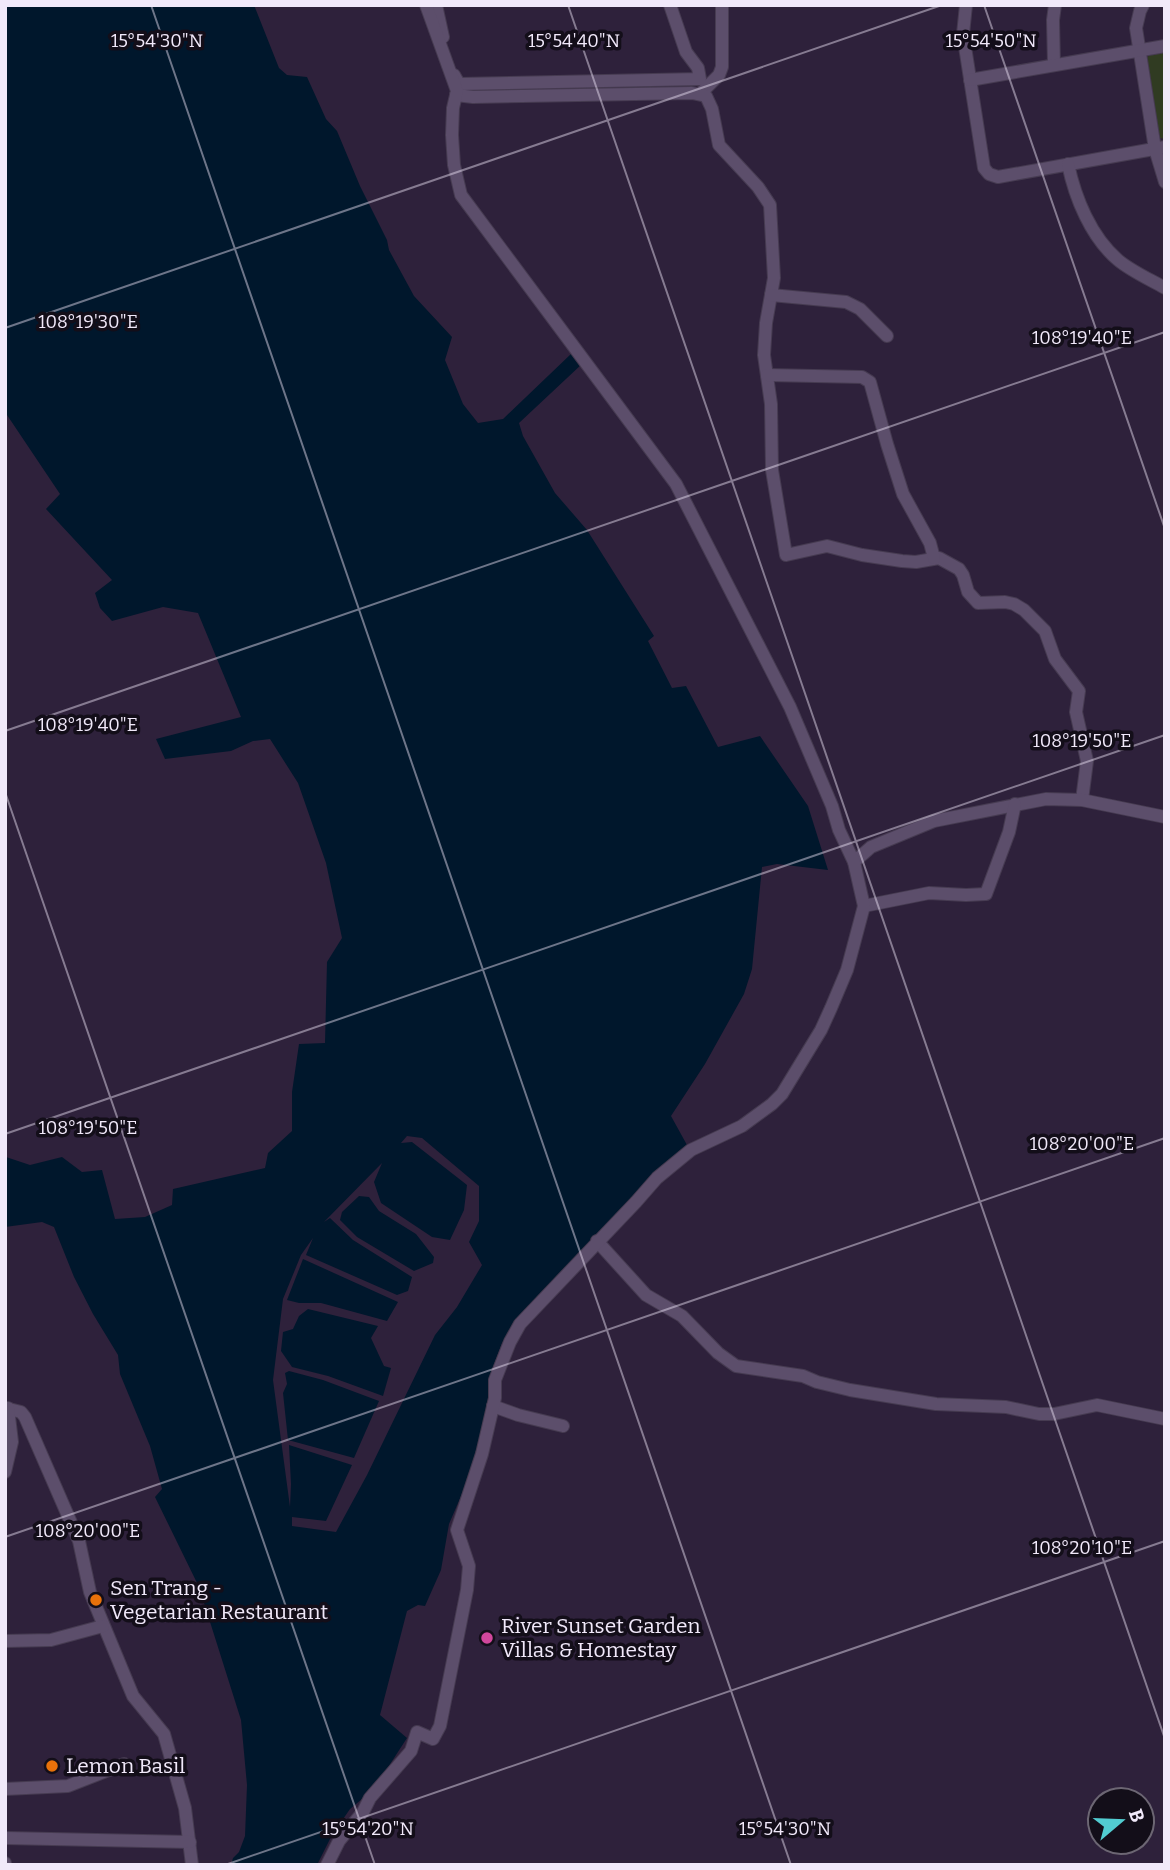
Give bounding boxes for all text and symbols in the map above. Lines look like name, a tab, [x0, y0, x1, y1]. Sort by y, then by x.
text: 15°54'30"N	[111, 30, 203, 52]
text: 15°54'40"N	[528, 30, 620, 52]
text: 15°54'50"N	[945, 30, 1037, 52]
text: 108°19'30"E	[38, 311, 138, 333]
text: 108°19'40"E	[1032, 327, 1132, 349]
text: 108°19'40"E	[38, 714, 138, 736]
text: 108°19'50"E	[1033, 730, 1132, 752]
text: 108°19'50"E	[39, 1117, 138, 1139]
text: 108°20'00"E	[1030, 1133, 1134, 1155]
text: 108°20'00"E	[36, 1520, 140, 1542]
text: 108°20'10"E	[1032, 1537, 1132, 1559]
place label: Sen Trang - Vegetarian Restaurant	[110, 1575, 328, 1625]
marker: Sen Trang - Vegetarian Restaurant	[88, 1592, 104, 1608]
place label: River Sunset Garden Villas & Homestay	[501, 1613, 701, 1663]
marker: River Sunset Garden Villas & Homestay	[479, 1630, 495, 1646]
place label: Lemon Basil	[66, 1753, 185, 1779]
marker: Lemon Basil	[44, 1758, 60, 1774]
north arrow	[1086, 1786, 1156, 1856]
text: B	[1124, 1806, 1149, 1825]
text: 15°54'20"N	[322, 1818, 414, 1840]
text: 15°54'30"N	[739, 1818, 831, 1840]

